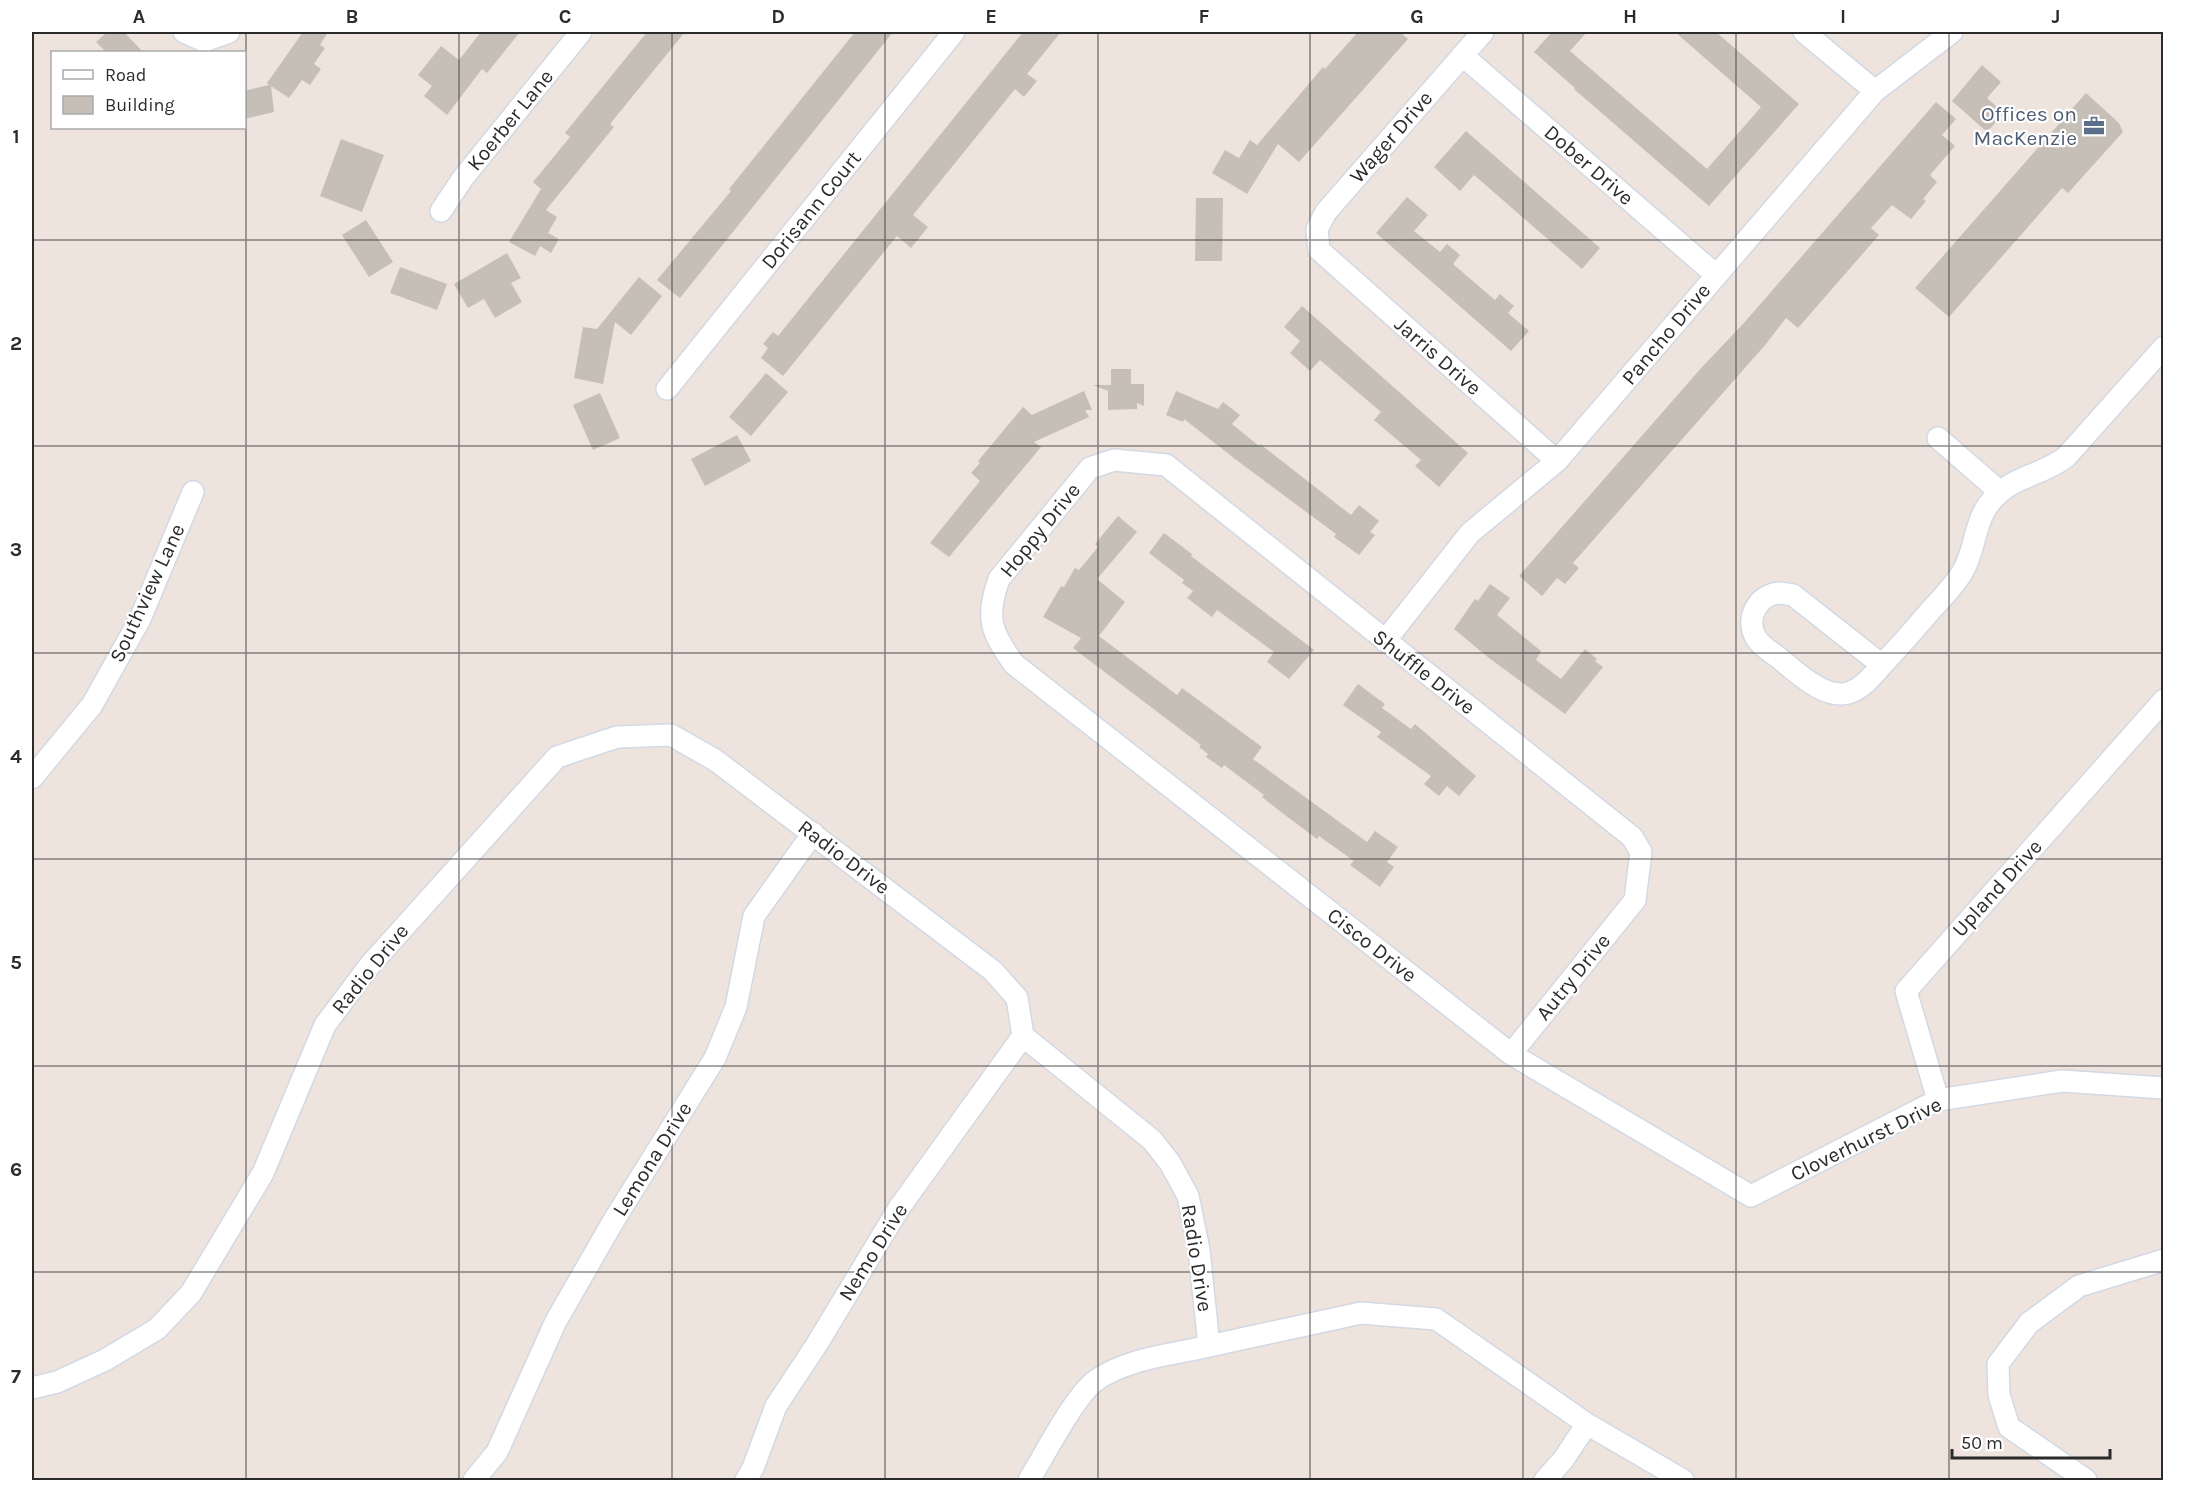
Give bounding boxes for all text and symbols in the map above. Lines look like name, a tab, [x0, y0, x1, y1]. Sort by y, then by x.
text: A	[133, 5, 146, 28]
text: B	[346, 5, 358, 28]
text: C	[559, 5, 571, 28]
text: D	[771, 5, 785, 28]
text: E	[985, 5, 997, 28]
text: F	[1199, 5, 1210, 28]
text: G	[1410, 5, 1424, 28]
text: H	[1623, 5, 1637, 28]
text: I	[1840, 5, 1846, 28]
text: J	[2052, 5, 2060, 28]
legend	[51, 51, 246, 129]
text: Road	[105, 64, 146, 86]
street label: Koerber Lane	[462, 65, 558, 175]
street label: Wager Drive	[1345, 86, 1437, 188]
text: Building	[105, 94, 175, 116]
place label: Offices on MacKenzie	[1974, 102, 2077, 150]
office icon: Offices on MacKenzie	[2082, 114, 2106, 138]
street label: Dober Drive	[1540, 120, 1638, 210]
text: 1	[12, 125, 20, 148]
street label: Dorisann Court	[756, 146, 866, 274]
street label: Pancho Drive	[1617, 278, 1715, 390]
street label: Jarris Drive	[1390, 312, 1486, 400]
text: 2	[10, 332, 22, 355]
street label: Hoppy Drive	[995, 478, 1085, 582]
street label: Southview Lane	[104, 520, 190, 666]
text: 3	[10, 538, 22, 561]
street label: Shuffle Drive	[1368, 625, 1480, 719]
text: 4	[10, 745, 22, 768]
street label: Radio Drive	[793, 815, 895, 899]
street label: Upland Drive	[1947, 834, 2047, 942]
street label: Cisco Drive	[1323, 903, 1421, 987]
street label: Radio Drive	[326, 919, 414, 1019]
street label: Autry Drive	[1531, 929, 1615, 1025]
text: 5	[10, 951, 22, 974]
street label: Cloverhurst Drive	[1787, 1092, 1945, 1186]
street label: Lemona Drive	[607, 1098, 697, 1220]
text: 6	[10, 1158, 22, 1181]
street label: Nemo Drive	[834, 1199, 912, 1305]
street label: Radio Drive	[1177, 1202, 1217, 1314]
text: 7	[11, 1365, 21, 1388]
scale bar	[1952, 1422, 2110, 1460]
text: 50 m	[1961, 1432, 2003, 1454]

